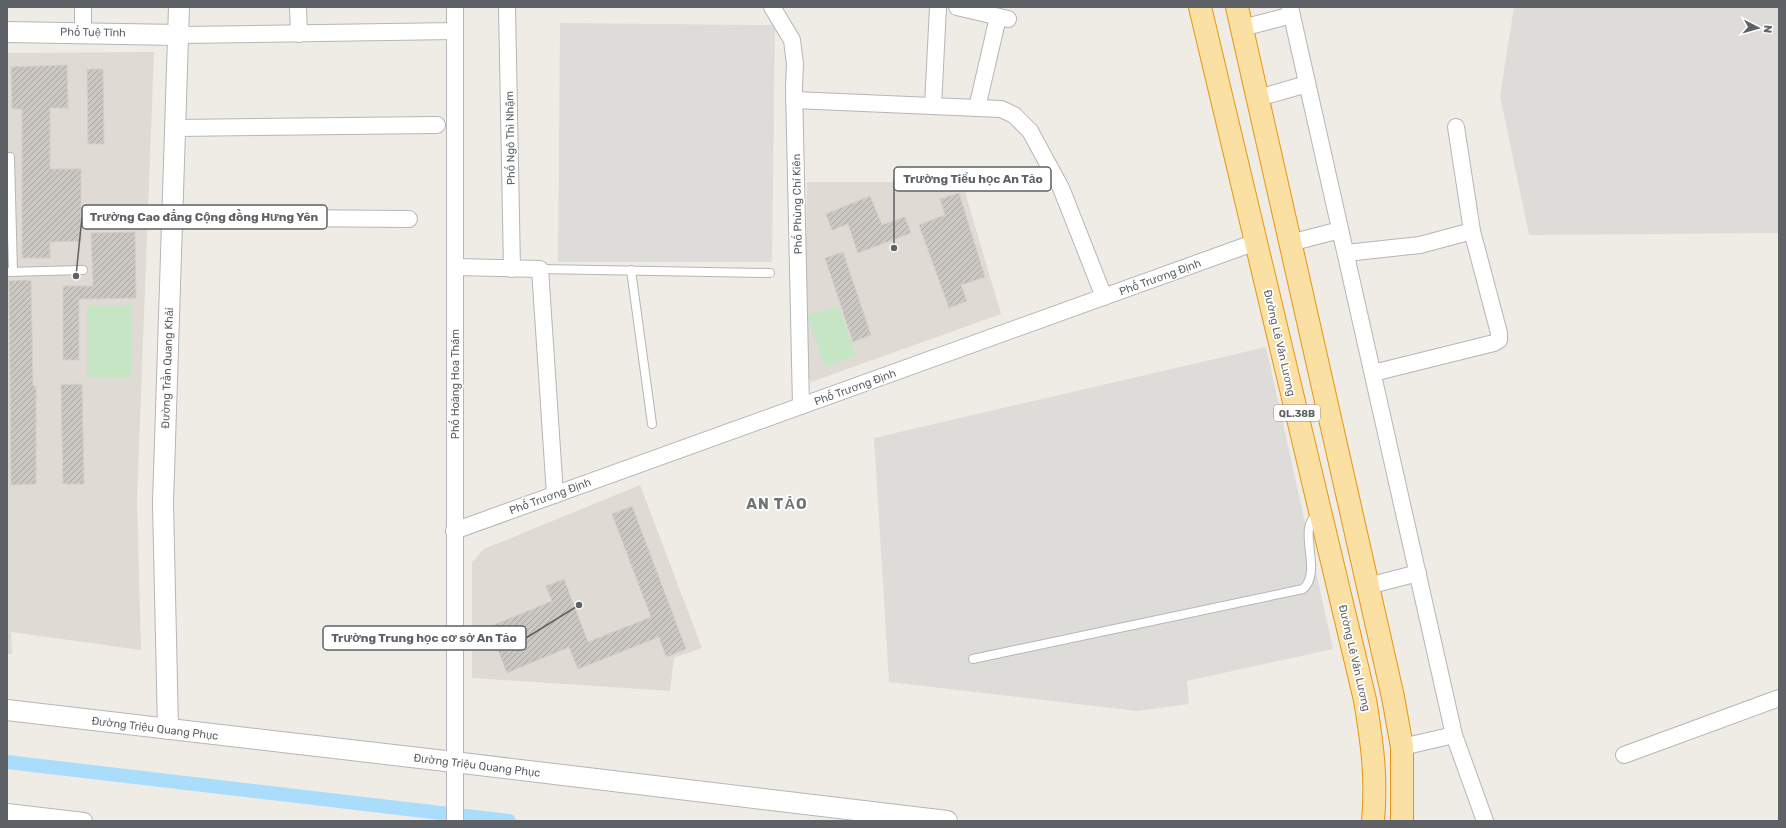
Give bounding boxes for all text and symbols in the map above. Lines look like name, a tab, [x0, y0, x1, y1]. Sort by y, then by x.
north arrow	[1738, 8, 1778, 48]
street label: Phố Tuệ Tĩnh	[60, 24, 126, 40]
text: N	[1761, 24, 1774, 34]
street label: Phố Ngô Thì Nhậm	[502, 91, 518, 185]
street label: Phố Phùng Chí Kiên	[789, 154, 805, 254]
callout: Trường Tiểu học An Tảo	[894, 167, 1051, 191]
text: Trường Tiểu học An Tảo	[903, 172, 1043, 186]
callout: Trường Cao đẳng Cộng đồng Hưng Yên	[82, 205, 327, 229]
text: Trường Cao đẳng Cộng đồng Hưng Yên	[90, 209, 319, 224]
street label: Phố Trương Định	[1117, 255, 1203, 298]
street label: Đường Lê Văn Lương	[1261, 289, 1298, 398]
street label: Đường Trần Quang Khải	[158, 307, 176, 429]
street label: Phố Hoàng Hoa Thám	[448, 329, 462, 439]
street label: Phố Trương Định	[812, 365, 898, 408]
road number: QL.38B	[1274, 405, 1320, 421]
street label: Phố Trương Định	[507, 474, 593, 517]
district label: AN TẢO	[746, 495, 808, 513]
street label: Đường Lê Văn Lương	[1336, 604, 1373, 713]
callout: Trường Trung học cơ sở An Tảo	[323, 626, 526, 650]
text: Trường Trung học cơ sở An Tảo	[331, 631, 517, 645]
street label: Đường Triệu Quang Phục	[91, 714, 219, 743]
street label: Đường Triệu Quang Phục	[413, 751, 541, 780]

